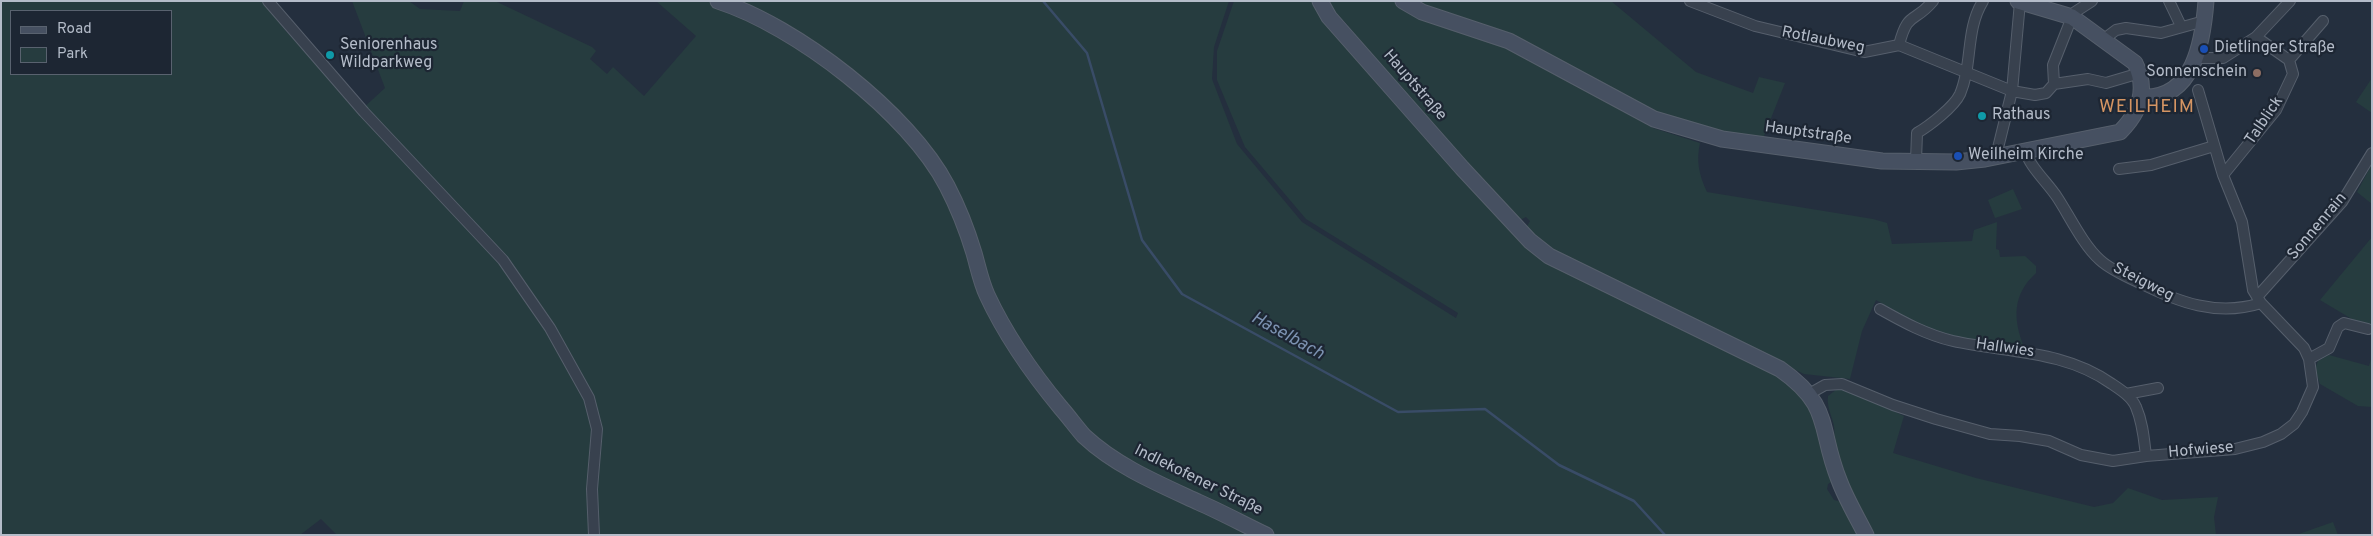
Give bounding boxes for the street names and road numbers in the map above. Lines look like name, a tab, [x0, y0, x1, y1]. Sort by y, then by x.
street label: Rotlaubweg	[1780, 24, 1866, 58]
street label: Hauptstraße	[1378, 47, 1450, 125]
street label: Talblick	[2242, 93, 2288, 149]
street label: Hauptstraße	[1763, 118, 1853, 150]
street label: Sonnenrain	[2284, 189, 2352, 265]
street label: Steigweg	[2109, 259, 2177, 307]
street label: Hallwies	[1974, 335, 2036, 363]
street label: Hofwiese	[2168, 439, 2234, 463]
street label: Indlekofener Straße	[1131, 442, 1265, 520]

